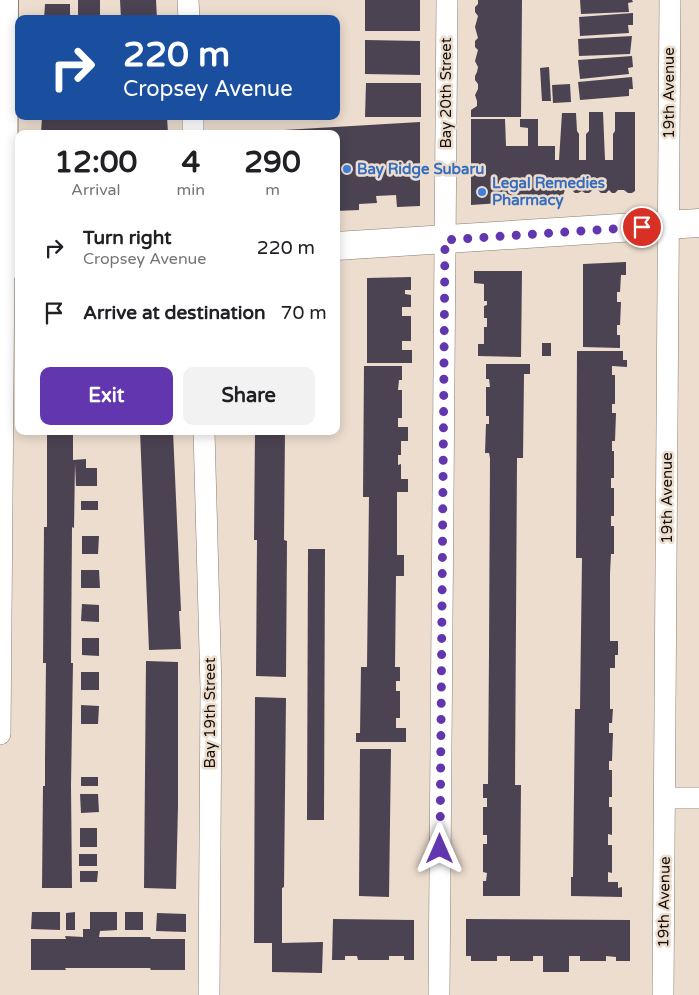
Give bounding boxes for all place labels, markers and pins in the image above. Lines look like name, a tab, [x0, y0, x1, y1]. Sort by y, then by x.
place label: Bay Ridge Subaru	[357, 160, 484, 179]
marker: Bay Ridge Subaru	[341, 163, 353, 175]
place label: Legal Remedies Pharmacy	[492, 174, 605, 210]
marker: Legal Remedies Pharmacy	[476, 186, 488, 198]
pin	[621, 206, 663, 248]

